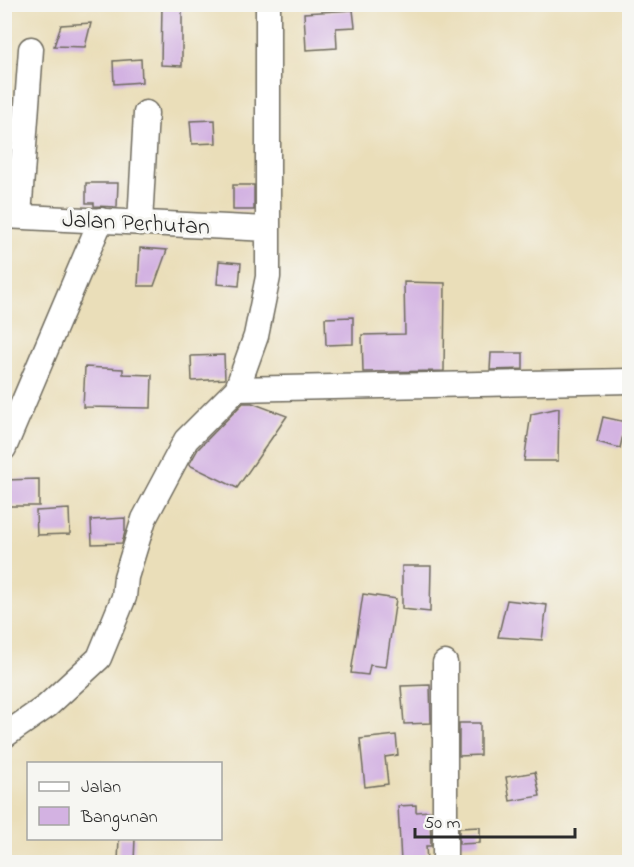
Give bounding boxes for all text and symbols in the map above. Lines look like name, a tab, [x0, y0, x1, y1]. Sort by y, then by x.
street label: Jalan Perhutan	[61, 203, 211, 246]
legend	[27, 762, 222, 840]
text: Jalan	[81, 775, 121, 801]
scale bar	[415, 801, 576, 839]
text: Bangunan	[80, 805, 158, 832]
text: 50 m	[424, 811, 461, 837]

